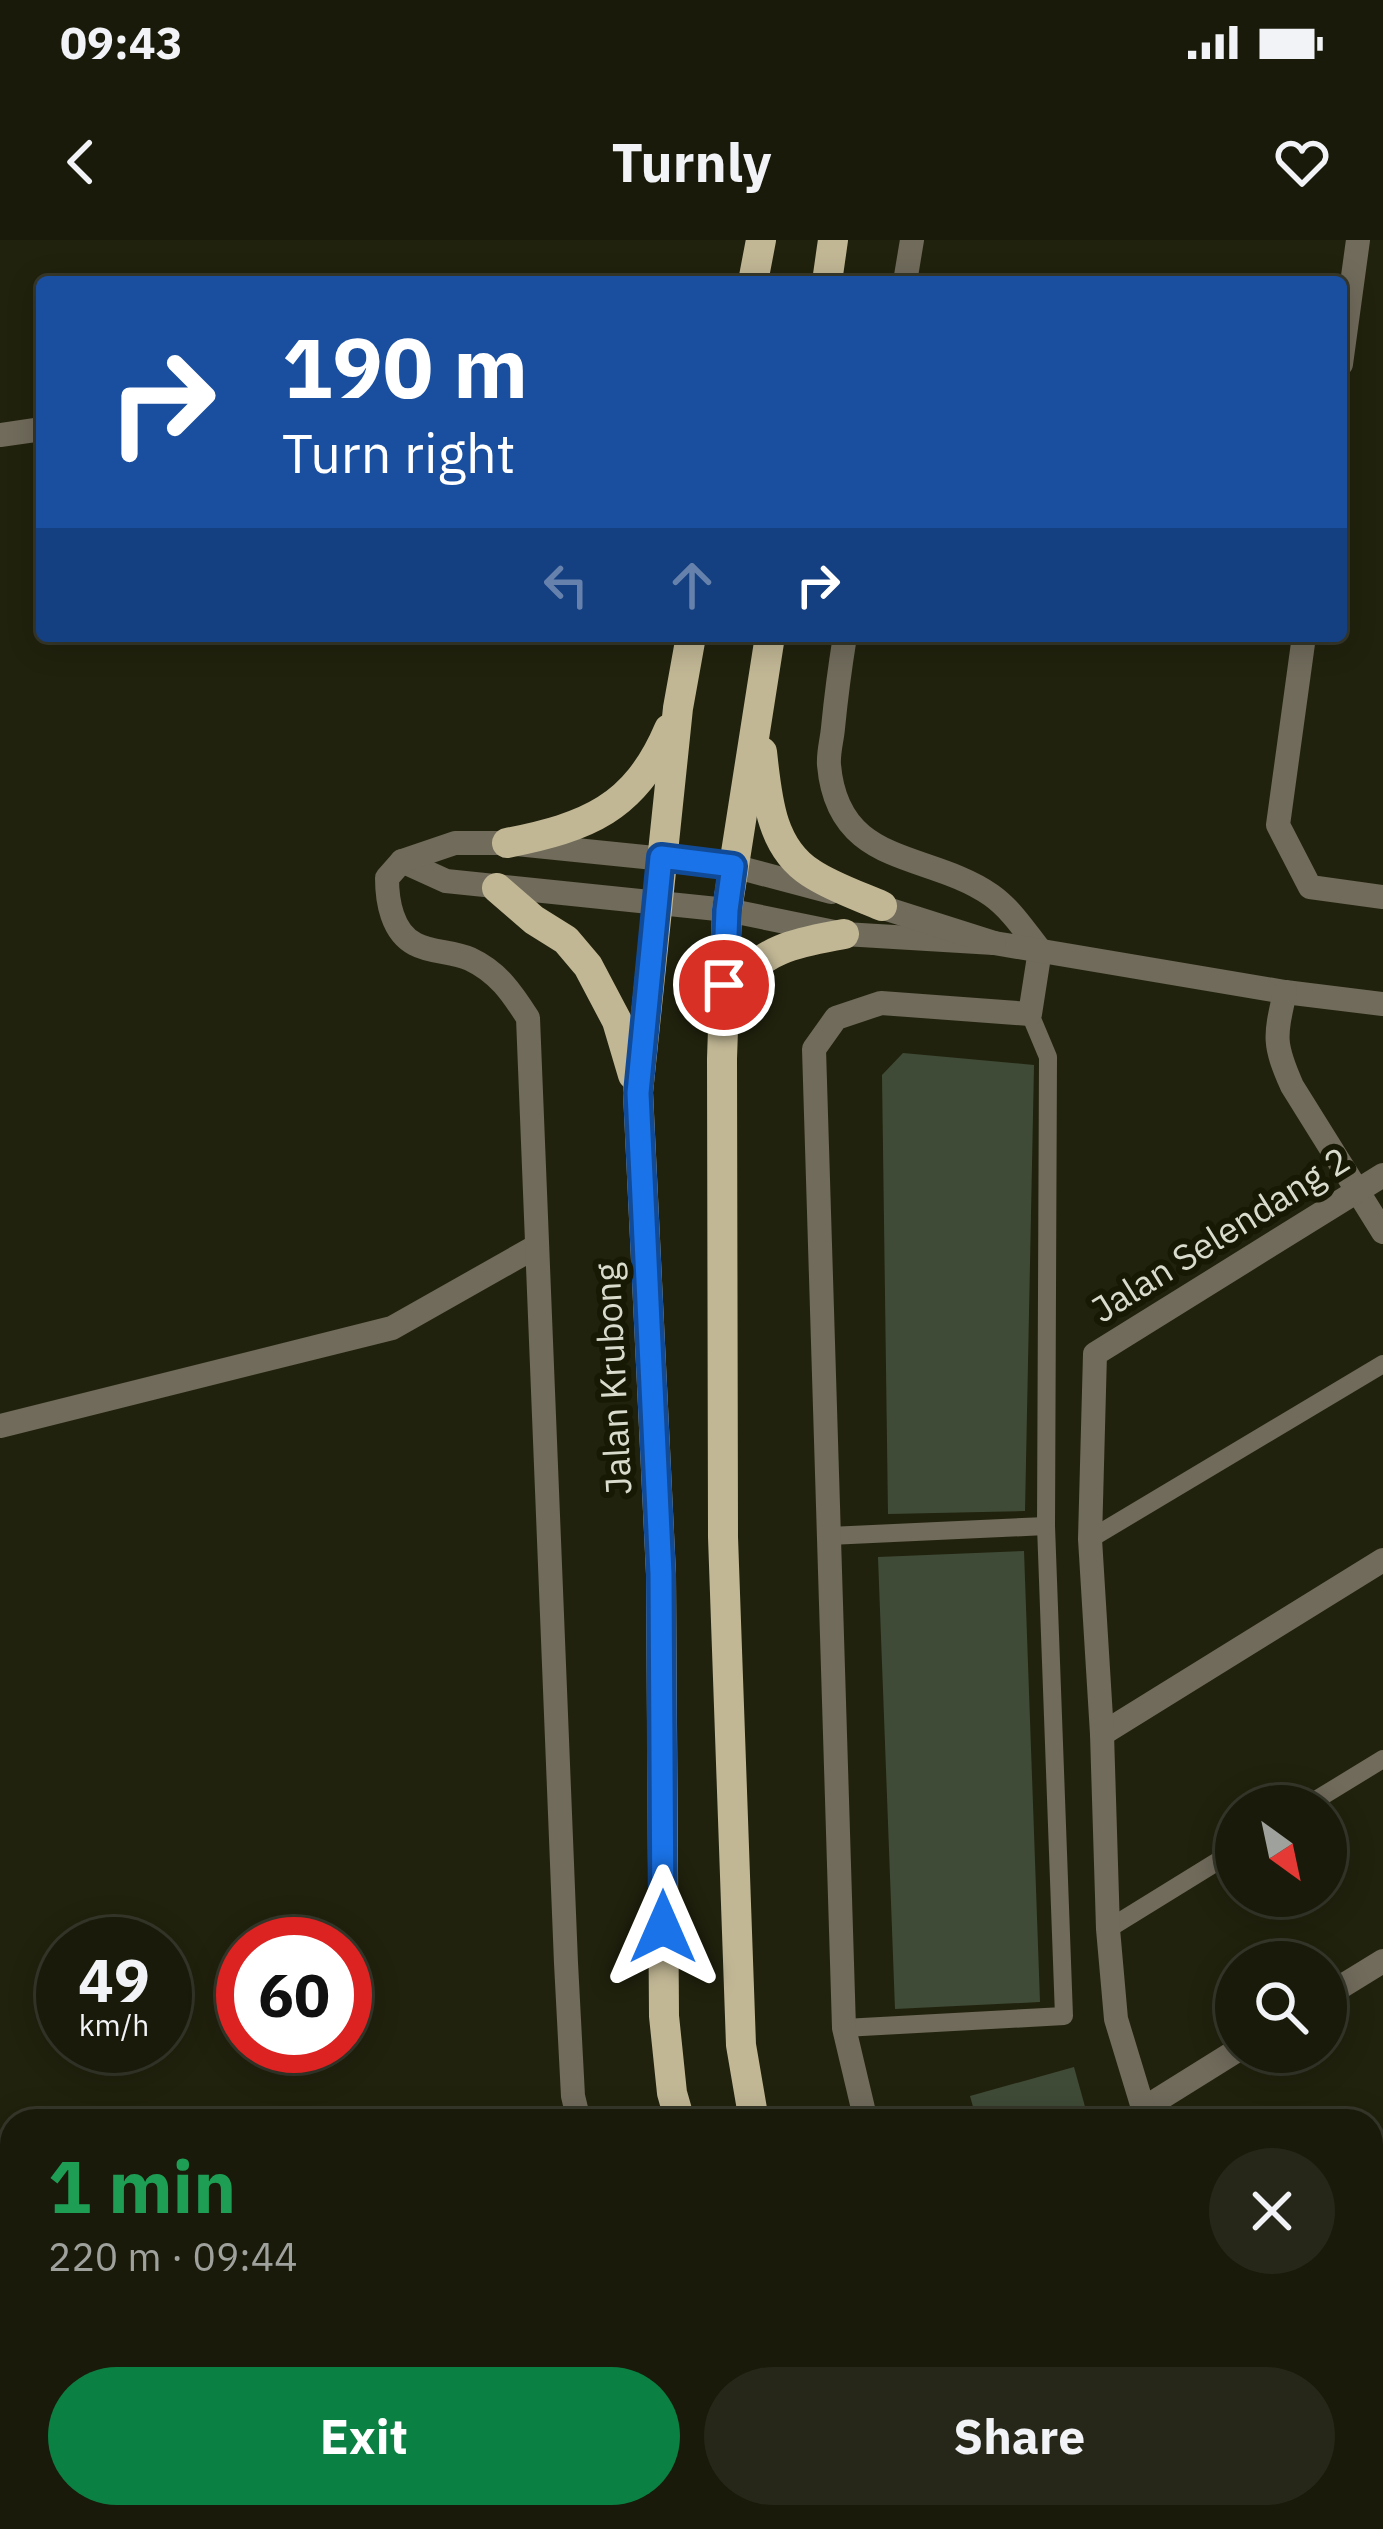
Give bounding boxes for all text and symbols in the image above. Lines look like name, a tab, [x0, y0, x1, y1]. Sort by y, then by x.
text: 09:43	[60, 13, 183, 71]
text: Turnly	[611, 127, 772, 197]
icon: back	[48, 129, 114, 195]
icon: heart	[1269, 129, 1335, 195]
text: 190 m	[282, 312, 528, 421]
icon: right	[84, 324, 240, 480]
text: Turn right	[282, 418, 516, 488]
icon: left	[533, 552, 599, 618]
icon: ahead	[659, 552, 725, 618]
icon: right	[785, 552, 851, 618]
pin	[673, 934, 775, 1036]
icon: arrive	[691, 952, 757, 1018]
street label: Jalan Selendang 2	[1082, 1136, 1358, 1332]
street label: Jalan Krubong	[582, 1262, 642, 1496]
north arrow	[1215, 1785, 1347, 1917]
map controls	[1215, 1785, 1347, 2073]
position arrow	[600, 1864, 726, 1990]
speed limit sign: 60	[216, 1917, 372, 2073]
text: 49	[78, 1940, 150, 2019]
button: search	[1215, 1941, 1347, 2073]
text: km/h	[79, 2005, 149, 2044]
text: 1 min	[48, 2139, 236, 2233]
button: close	[1209, 2148, 1335, 2274]
text: 220 m · 09:44	[48, 2231, 298, 2282]
button: Exit	[48, 2367, 680, 2505]
button: Share	[704, 2367, 1335, 2505]

